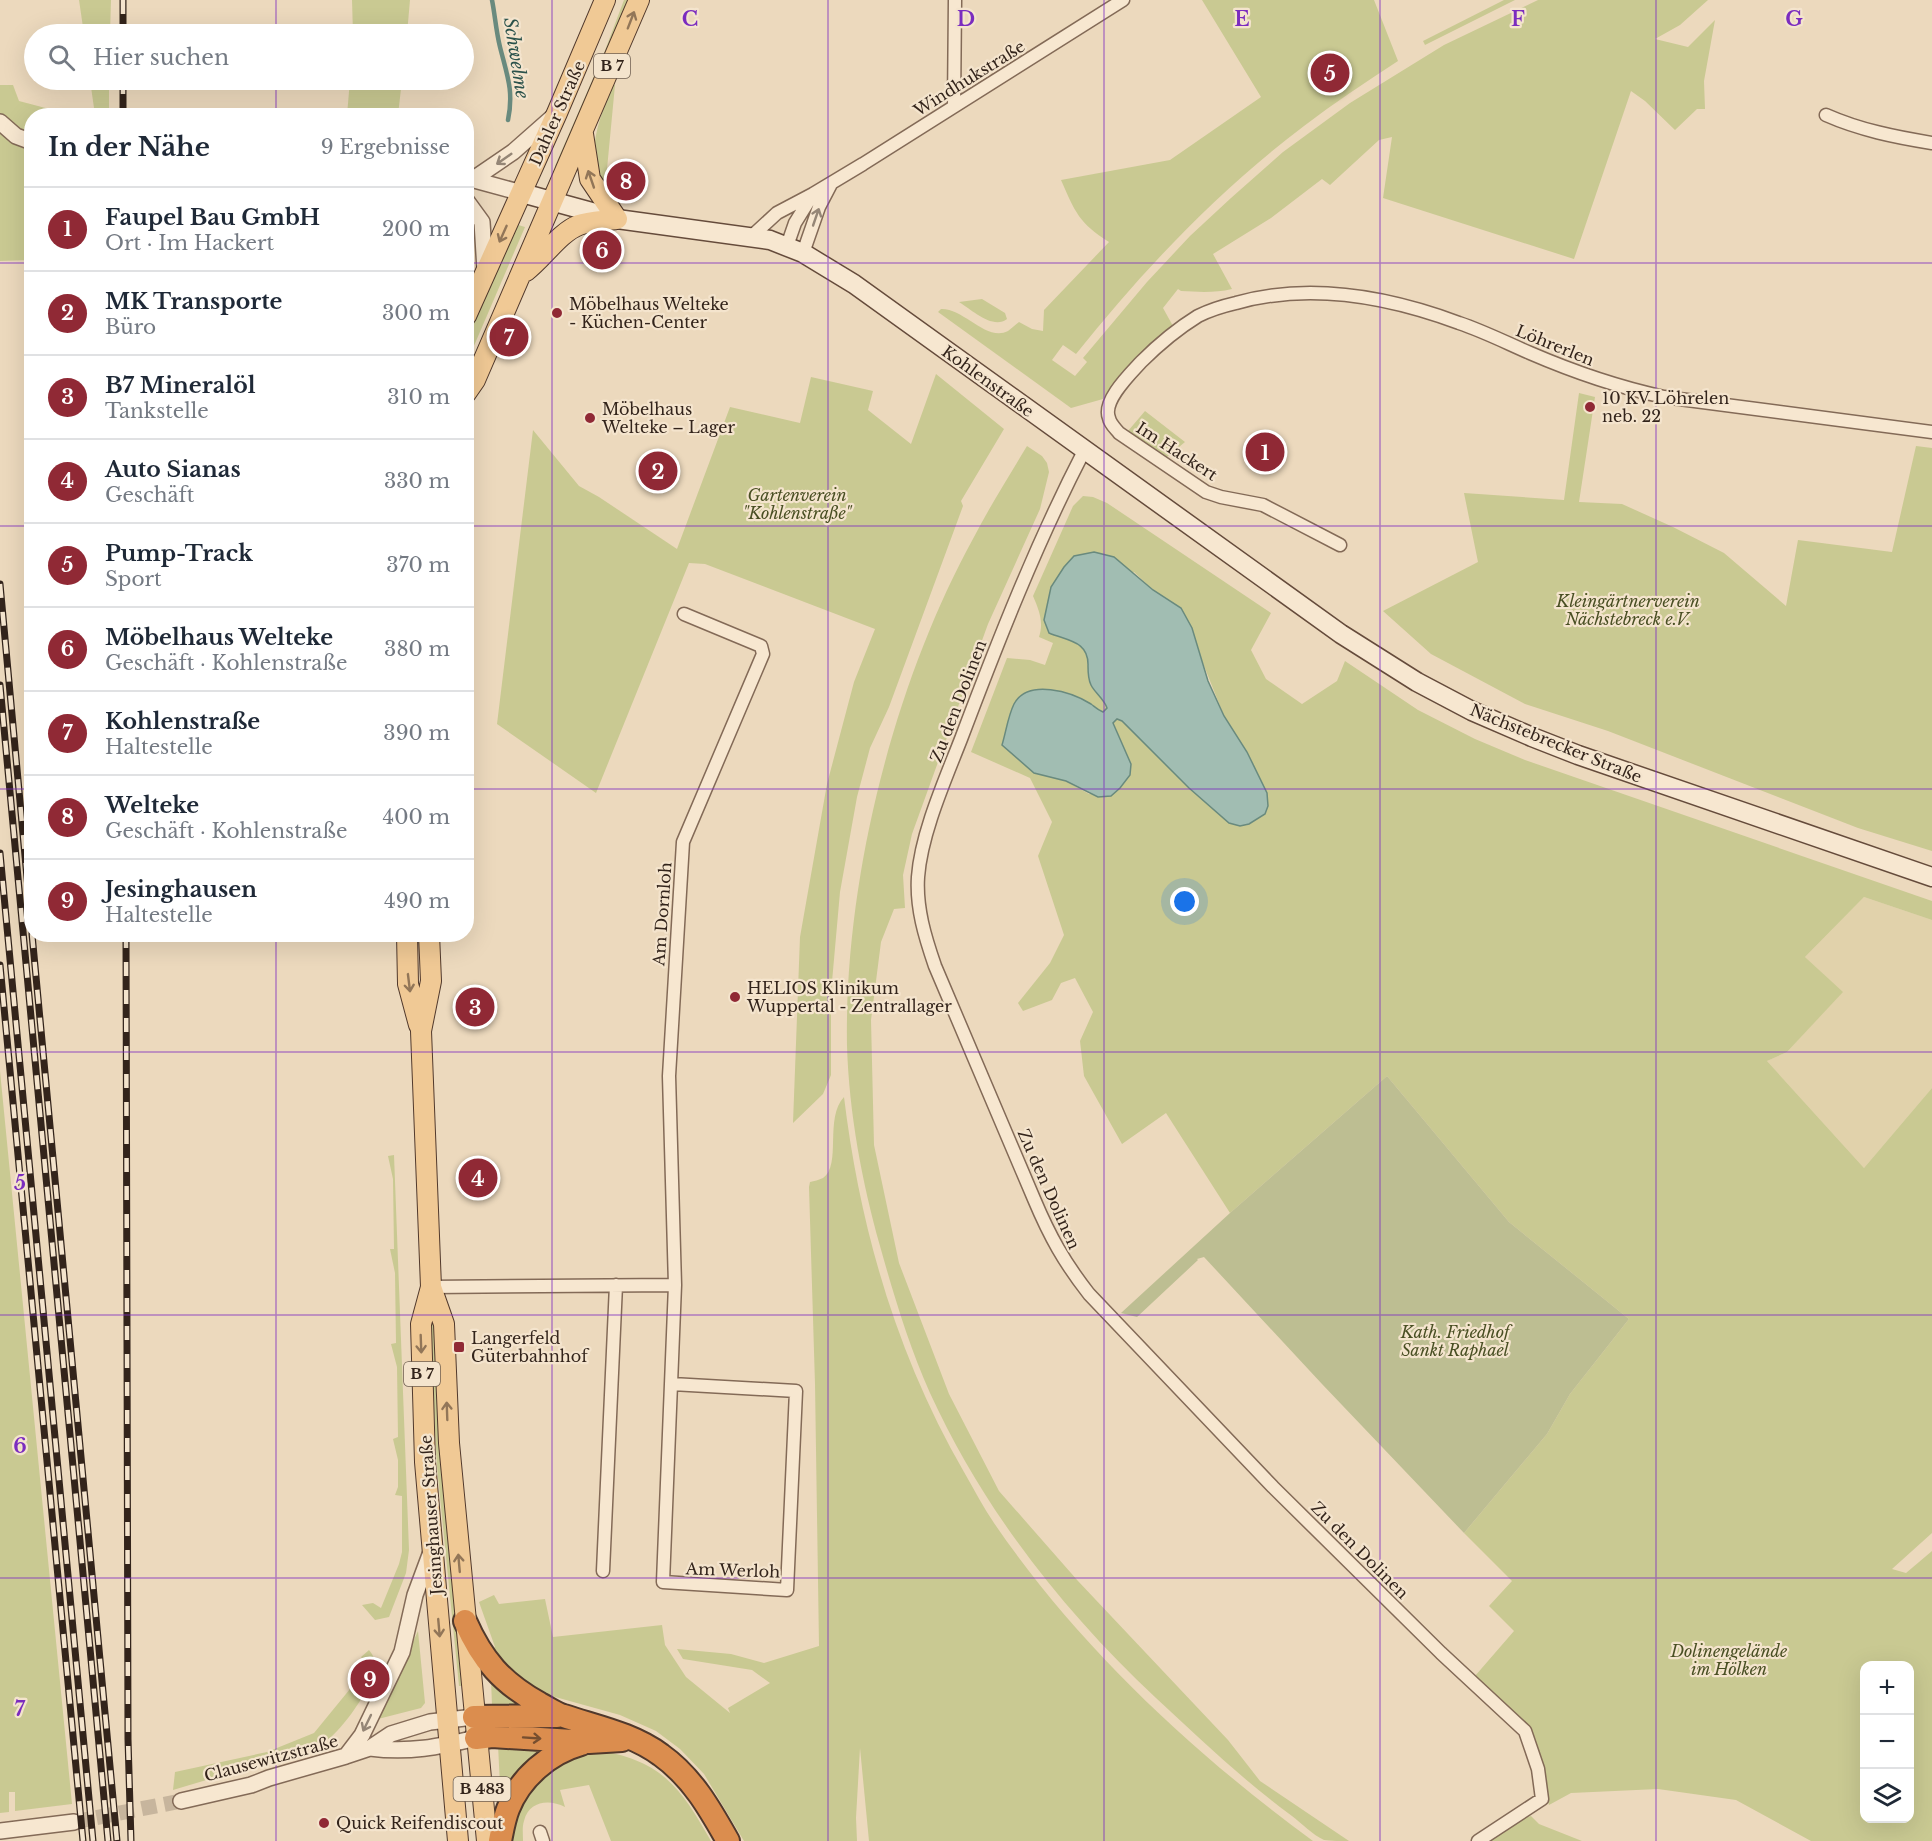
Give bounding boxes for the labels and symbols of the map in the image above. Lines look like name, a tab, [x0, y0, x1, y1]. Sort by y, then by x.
text: C	[682, 7, 698, 31]
text: D	[957, 7, 975, 31]
text: E	[1234, 7, 1250, 31]
text: F	[1511, 7, 1525, 31]
text: G	[1785, 7, 1803, 31]
one-way arrow	[626, 11, 637, 30]
water label: Schwelme	[499, 16, 533, 100]
street label: Windhukstraße	[909, 36, 1028, 121]
pin: 5	[1310, 50, 1350, 96]
road number: B 7	[594, 54, 630, 78]
street label: Dahler Straße	[525, 57, 589, 169]
one-way arrow	[496, 153, 512, 165]
pin: 8	[606, 158, 646, 204]
one-way arrow	[585, 170, 596, 188]
one-way arrow	[811, 208, 822, 227]
one-way arrow	[497, 224, 508, 243]
pin: 6	[582, 228, 622, 272]
place label: Möbelhaus Welteke - Küchen-Center	[569, 294, 729, 332]
marker: Möbelhaus Welteke - Küchen-Center	[550, 306, 564, 320]
pin: 7	[490, 314, 528, 360]
street label: Löhrerlen	[1513, 320, 1597, 370]
street label: Kohlenstraße	[938, 341, 1038, 421]
place label: 10 KV Löhrelen neb. 22	[1602, 388, 1729, 426]
place label: Möbelhaus Welteke – Lager	[601, 399, 736, 437]
marker: 10 KV Löhrelen neb. 22	[1583, 400, 1597, 414]
marker: Möbelhaus Welteke – Lager	[583, 411, 597, 425]
street label: Im Hackert	[1133, 417, 1221, 485]
pin: 1	[1246, 430, 1284, 474]
pin: 2	[638, 448, 678, 494]
park label: Gartenverein "Kohlenstraße"	[743, 485, 852, 523]
park label: Kleingärtnerverein Nächstebreck e.V.	[1555, 591, 1700, 629]
street label: Zu den Dolinen	[925, 637, 991, 765]
street label: Nächstebrecker Straße	[1467, 699, 1645, 787]
street label: Am Dornloh	[648, 861, 676, 968]
your location	[1170, 887, 1199, 916]
one-way arrow	[404, 973, 415, 993]
place label: HELIOS Klinikum Wuppertal - Zentrallager	[746, 978, 952, 1016]
pin: 3	[456, 984, 494, 1030]
marker: HELIOS Klinikum Wuppertal - Zentrallager	[728, 990, 742, 1004]
street label: Zu den Dolinen	[1014, 1126, 1084, 1252]
pin: 4	[458, 1156, 498, 1200]
text: 5	[14, 1171, 26, 1195]
park label: Kath. Friedhof Sankt Raphael	[1400, 1322, 1513, 1360]
place label: Langerfeld Güterbahnhof	[471, 1328, 590, 1366]
one-way arrow	[416, 1333, 427, 1353]
marker: Langerfeld Güterbahnhof	[452, 1340, 466, 1354]
road number: B 7	[404, 1362, 440, 1386]
one-way arrow	[442, 1402, 453, 1422]
text: 6	[13, 1434, 27, 1458]
street label: Jesinghauser Straße	[415, 1434, 447, 1598]
street label: Zu den Dolinen	[1307, 1497, 1413, 1603]
one-way arrow	[453, 1553, 464, 1573]
street label: Am Werloh	[684, 1558, 781, 1582]
one-way arrow	[434, 1618, 445, 1637]
park label: Dolinengelände im Hölken	[1670, 1641, 1788, 1679]
pin: 9	[350, 1656, 389, 1702]
text: 7	[15, 1697, 26, 1721]
one-way arrow	[361, 1714, 373, 1732]
street label: Clausewitzstraße	[202, 1731, 340, 1785]
one-way arrow	[522, 1733, 542, 1744]
road number: B 483	[454, 1777, 510, 1801]
place label: Quick Reifendiscout	[336, 1813, 503, 1833]
marker: Quick Reifendiscout	[317, 1816, 331, 1830]

